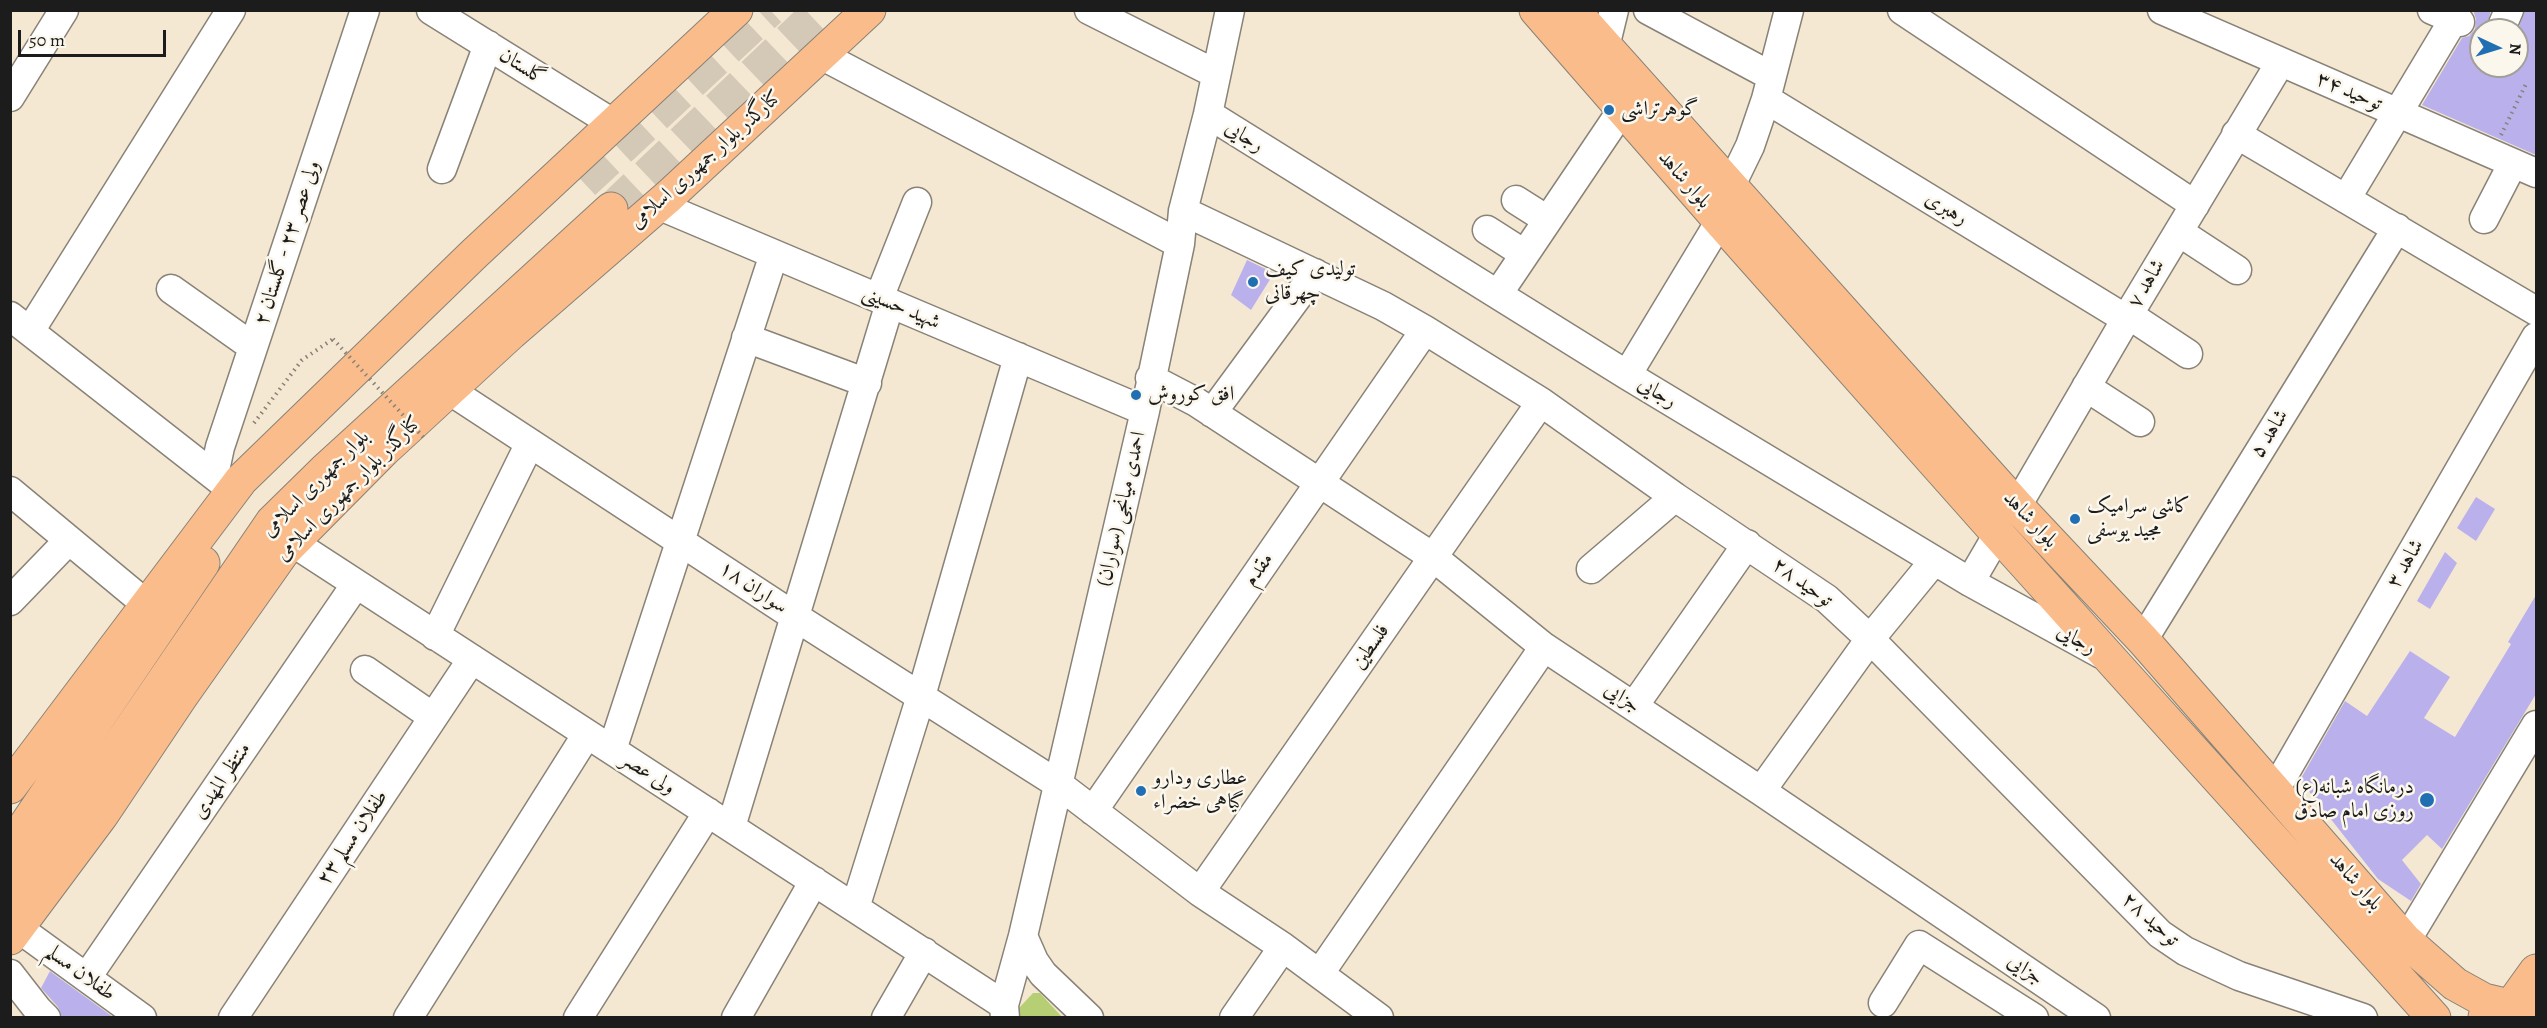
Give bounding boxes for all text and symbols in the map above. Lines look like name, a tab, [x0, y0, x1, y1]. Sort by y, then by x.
scale bar	[21, 18, 170, 56]
north arrow	[2469, 18, 2529, 78]
text: 50 m	[29, 28, 65, 52]
street label: گلستان	[494, 43, 550, 91]
text: N	[2504, 43, 2526, 56]
street label: توحید ۳۴	[2312, 67, 2386, 117]
street label: کنارگذر بلوار جمهوری اسلامی	[625, 85, 787, 235]
place label: گوهرتراشی	[1621, 97, 1699, 123]
marker: گوهرتراشی	[1602, 103, 1616, 117]
street label: رجایی	[1220, 115, 1268, 159]
street label: بلوار شاهد	[1652, 146, 1716, 214]
street label: ولی عصر ۲۳ - گلستان ۲	[249, 157, 327, 329]
street label: رهبری	[1920, 186, 1972, 232]
street label: شاهد ۷	[2123, 255, 2171, 313]
place label: تولیدی کیف چهرقانی	[1265, 257, 1355, 307]
marker: تولیدی کیف چهرقانی	[1246, 275, 1260, 289]
street label: شهید حسینی	[858, 280, 944, 336]
street label: رجایی	[1633, 372, 1681, 414]
place label: افق کوروش	[1148, 382, 1234, 408]
marker: افق کوروش	[1129, 388, 1143, 402]
street label: شاهد ۵	[2245, 405, 2295, 463]
street label: کنارگذر بلوار جمهوری اسلامی	[271, 411, 427, 567]
street label: بلوار جمهوری اسلامی	[257, 425, 375, 543]
street label: احمدی میانجی (سواران)	[1092, 429, 1152, 589]
street label: بلوار شاهد	[1997, 486, 2063, 554]
place label: کاشی سرامیک مجید یوسفی	[2087, 494, 2190, 544]
marker: کاشی سرامیک مجید یوسفی	[2068, 512, 2082, 526]
street label: شاهد ۳	[2382, 535, 2430, 593]
street label: مقدم	[1239, 548, 1279, 592]
street label: توحید ۲۸	[1767, 553, 1837, 613]
street label: سواران ۱۸	[714, 556, 792, 620]
street label: فلسطین	[1346, 619, 1396, 675]
street label: رجایی	[2052, 619, 2100, 661]
street label: جزایی	[1599, 677, 1645, 719]
street label: منتظر المهدی	[187, 738, 257, 824]
street label: ولی عصر	[616, 747, 680, 801]
place label: عطاری ودارو گیاهی خضراء	[1153, 766, 1247, 816]
place label: (ع)درمانگاه شبانه روزی امام صادق	[2294, 775, 2414, 825]
marker: عطاری ودارو گیاهی خضراء	[1134, 784, 1148, 798]
street label: طفلان مسلم ۲۳	[312, 786, 394, 890]
marker: (ع)درمانگاه شبانه روزی امام صادق	[2418, 791, 2436, 809]
street label: بلوار شاهد	[2323, 848, 2387, 916]
street label: توحید ۲۸	[2116, 888, 2184, 952]
street label: طفلان مسلم	[40, 939, 120, 1007]
street label: جزایی	[2002, 949, 2048, 991]

